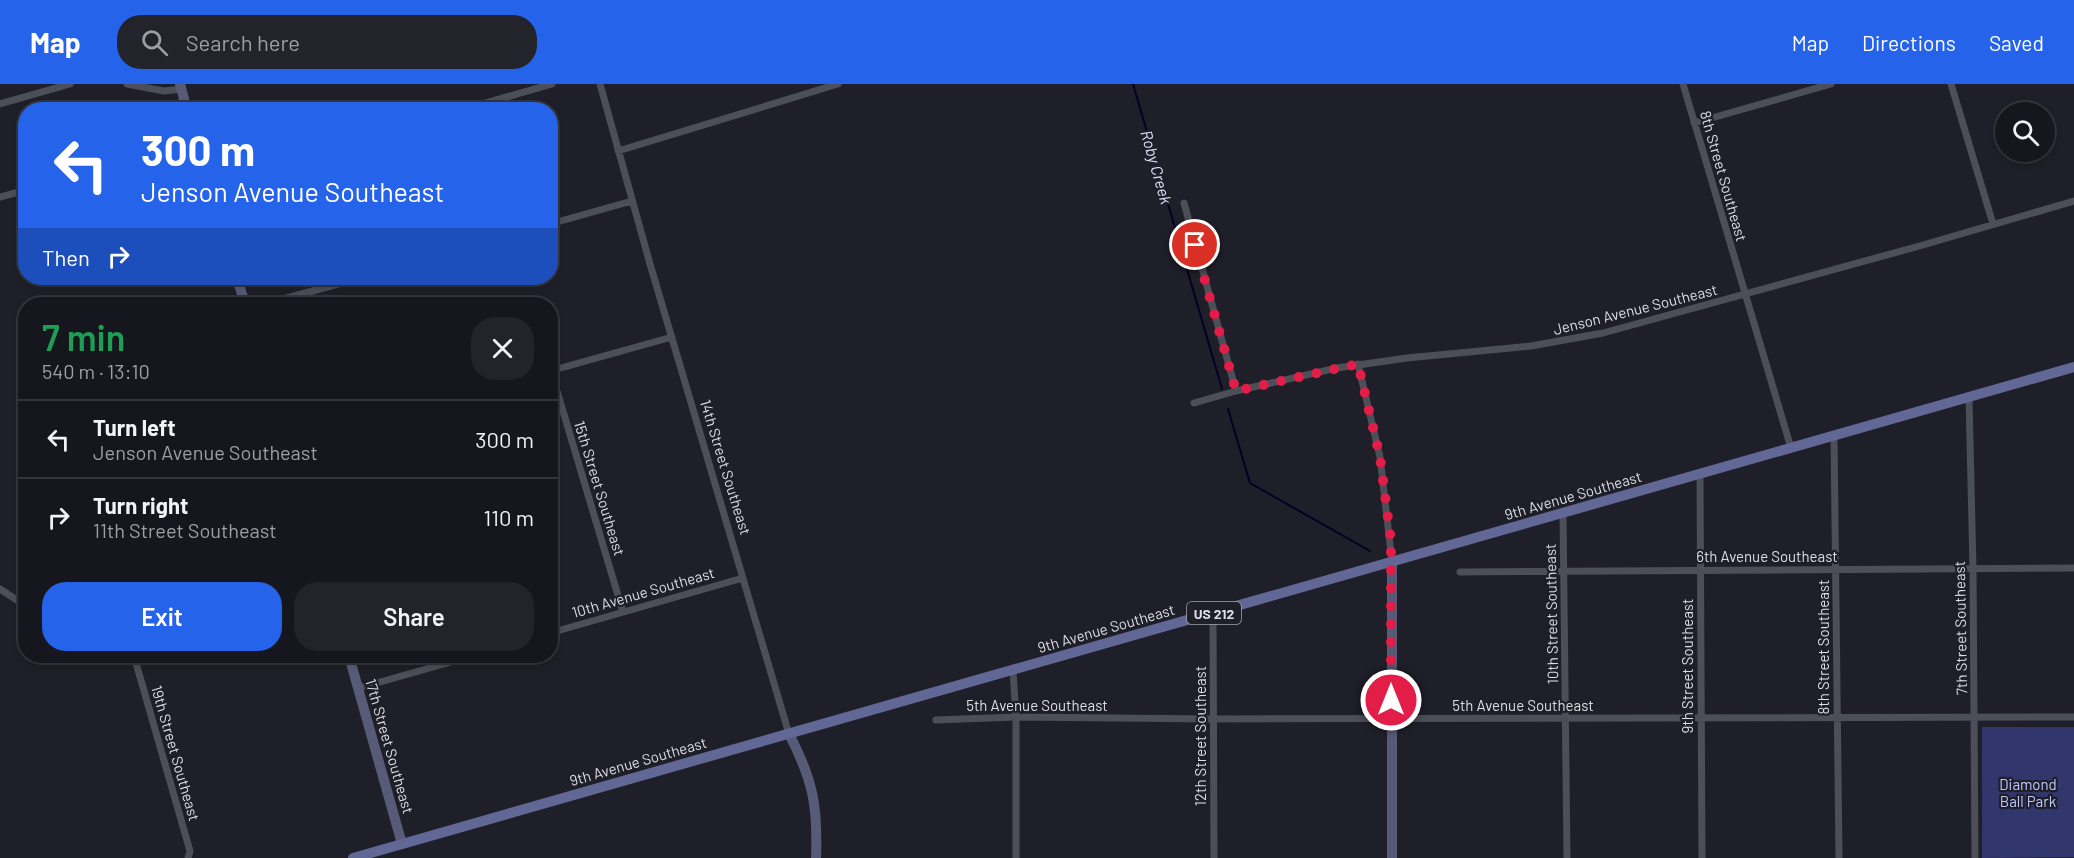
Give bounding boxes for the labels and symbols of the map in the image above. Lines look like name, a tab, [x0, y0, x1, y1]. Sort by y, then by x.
street label: 8th Street Southeast	[1697, 109, 1751, 243]
water label: Roby Creek	[1137, 128, 1177, 206]
pin	[1169, 219, 1220, 270]
street label: Jenson Avenue Southeast	[1551, 280, 1719, 338]
street label: 14th Street Southeast	[697, 397, 755, 537]
street label: 15th Street Southeast	[571, 418, 629, 558]
street label: 9th Avenue Southeast	[1502, 467, 1644, 523]
street label: 10th Street Southeast	[1541, 543, 1561, 685]
street label: 6th Avenue Southeast	[1696, 547, 1838, 565]
street label: 7th Street Southeast	[1950, 561, 1970, 695]
street label: 10th Avenue Southeast	[570, 563, 716, 621]
street label: 8th Street Southeast	[1814, 580, 1832, 714]
street label: 9th Street Southeast	[1678, 599, 1696, 733]
street label: 9th Avenue Southeast	[1035, 600, 1177, 656]
road number: US 212	[1187, 602, 1241, 624]
street label: 12th Street Southeast	[1191, 666, 1209, 806]
position arrow	[1359, 668, 1423, 732]
street label: 17th Street Southeast	[362, 676, 418, 816]
street label: 19th Street Southeast	[148, 683, 204, 823]
street label: 5th Avenue Southeast	[966, 696, 1108, 714]
street label: 5th Avenue Southeast	[1452, 696, 1594, 714]
street label: 9th Avenue Southeast	[567, 733, 709, 789]
park label: Diamond Ball Park	[1999, 775, 2057, 810]

